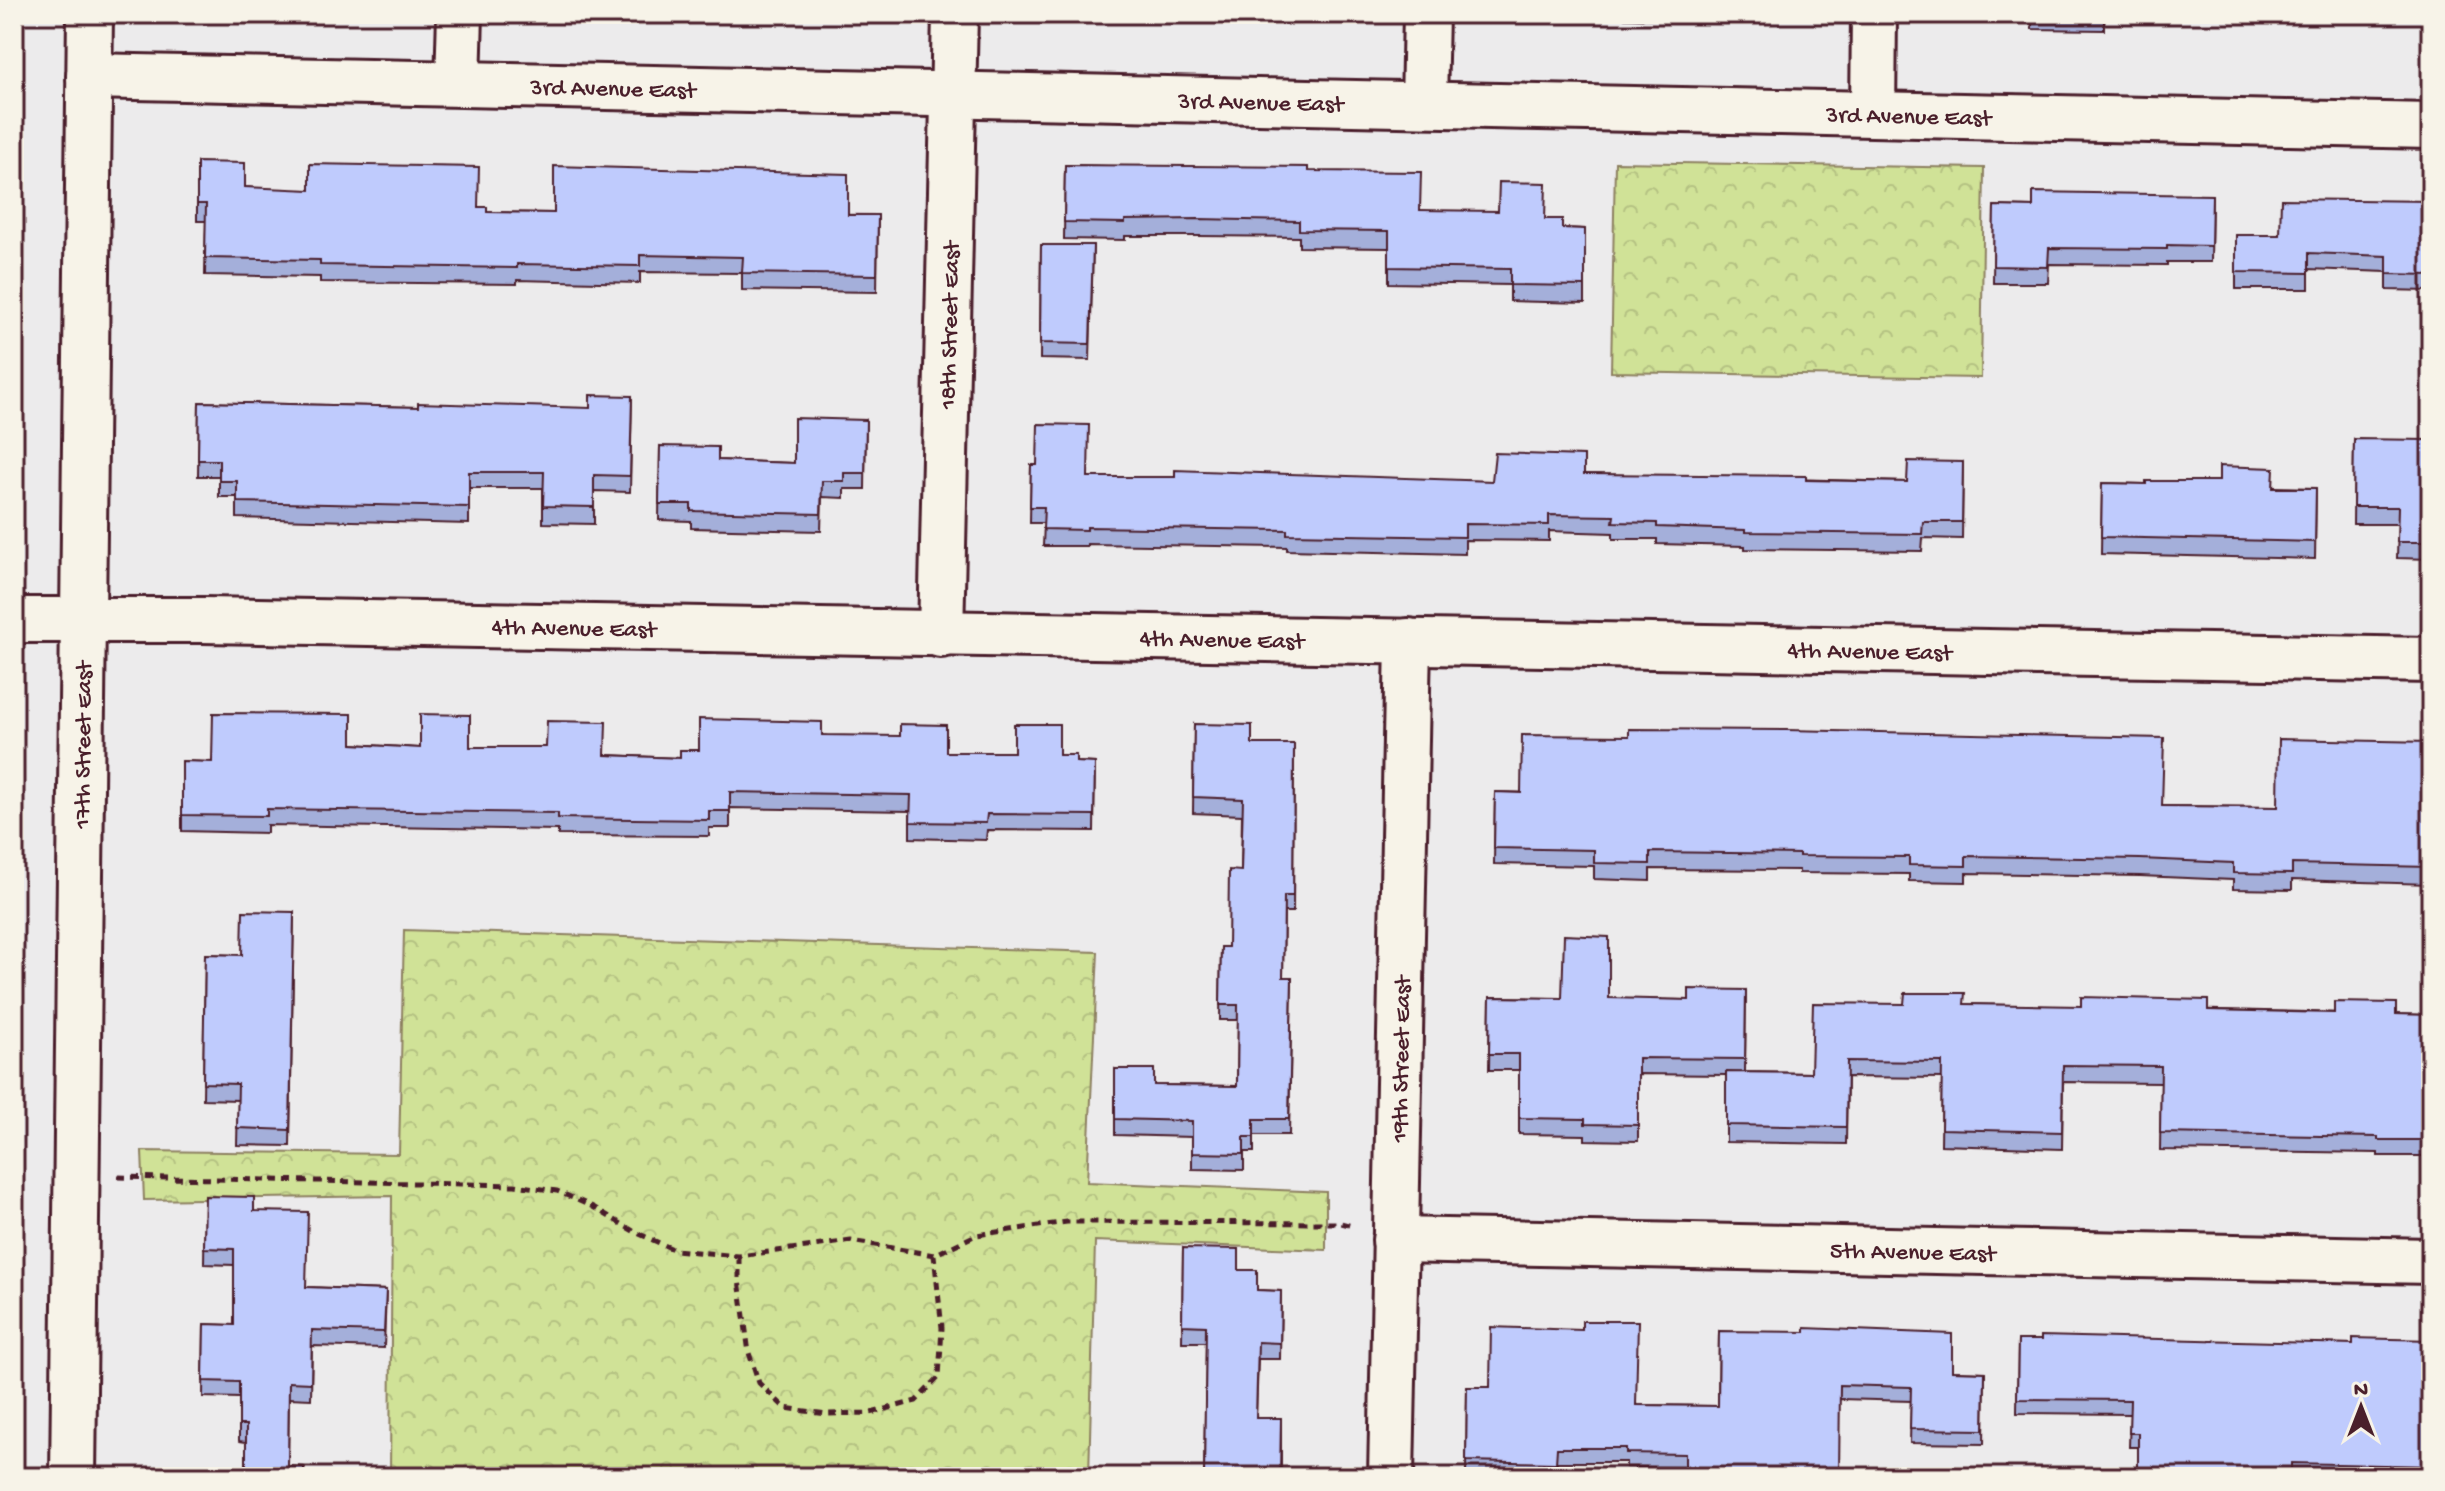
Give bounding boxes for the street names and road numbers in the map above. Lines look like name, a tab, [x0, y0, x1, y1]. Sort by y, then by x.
street label: 3rd Avenue East	[529, 74, 698, 107]
street label: 3rd Avenue East	[1177, 88, 1346, 121]
street label: 3rd Avenue East	[1824, 102, 1994, 135]
street label: 18th Street East	[935, 239, 968, 410]
street label: 4th Avenue East	[491, 614, 659, 646]
street label: 4th Avenue East	[1139, 626, 1306, 658]
street label: 4th Avenue East	[1787, 637, 1954, 669]
street label: 17th Street East	[70, 659, 101, 830]
street label: 19th Street East	[1387, 973, 1419, 1144]
street label: 5th Avenue East	[1830, 1238, 1998, 1270]

